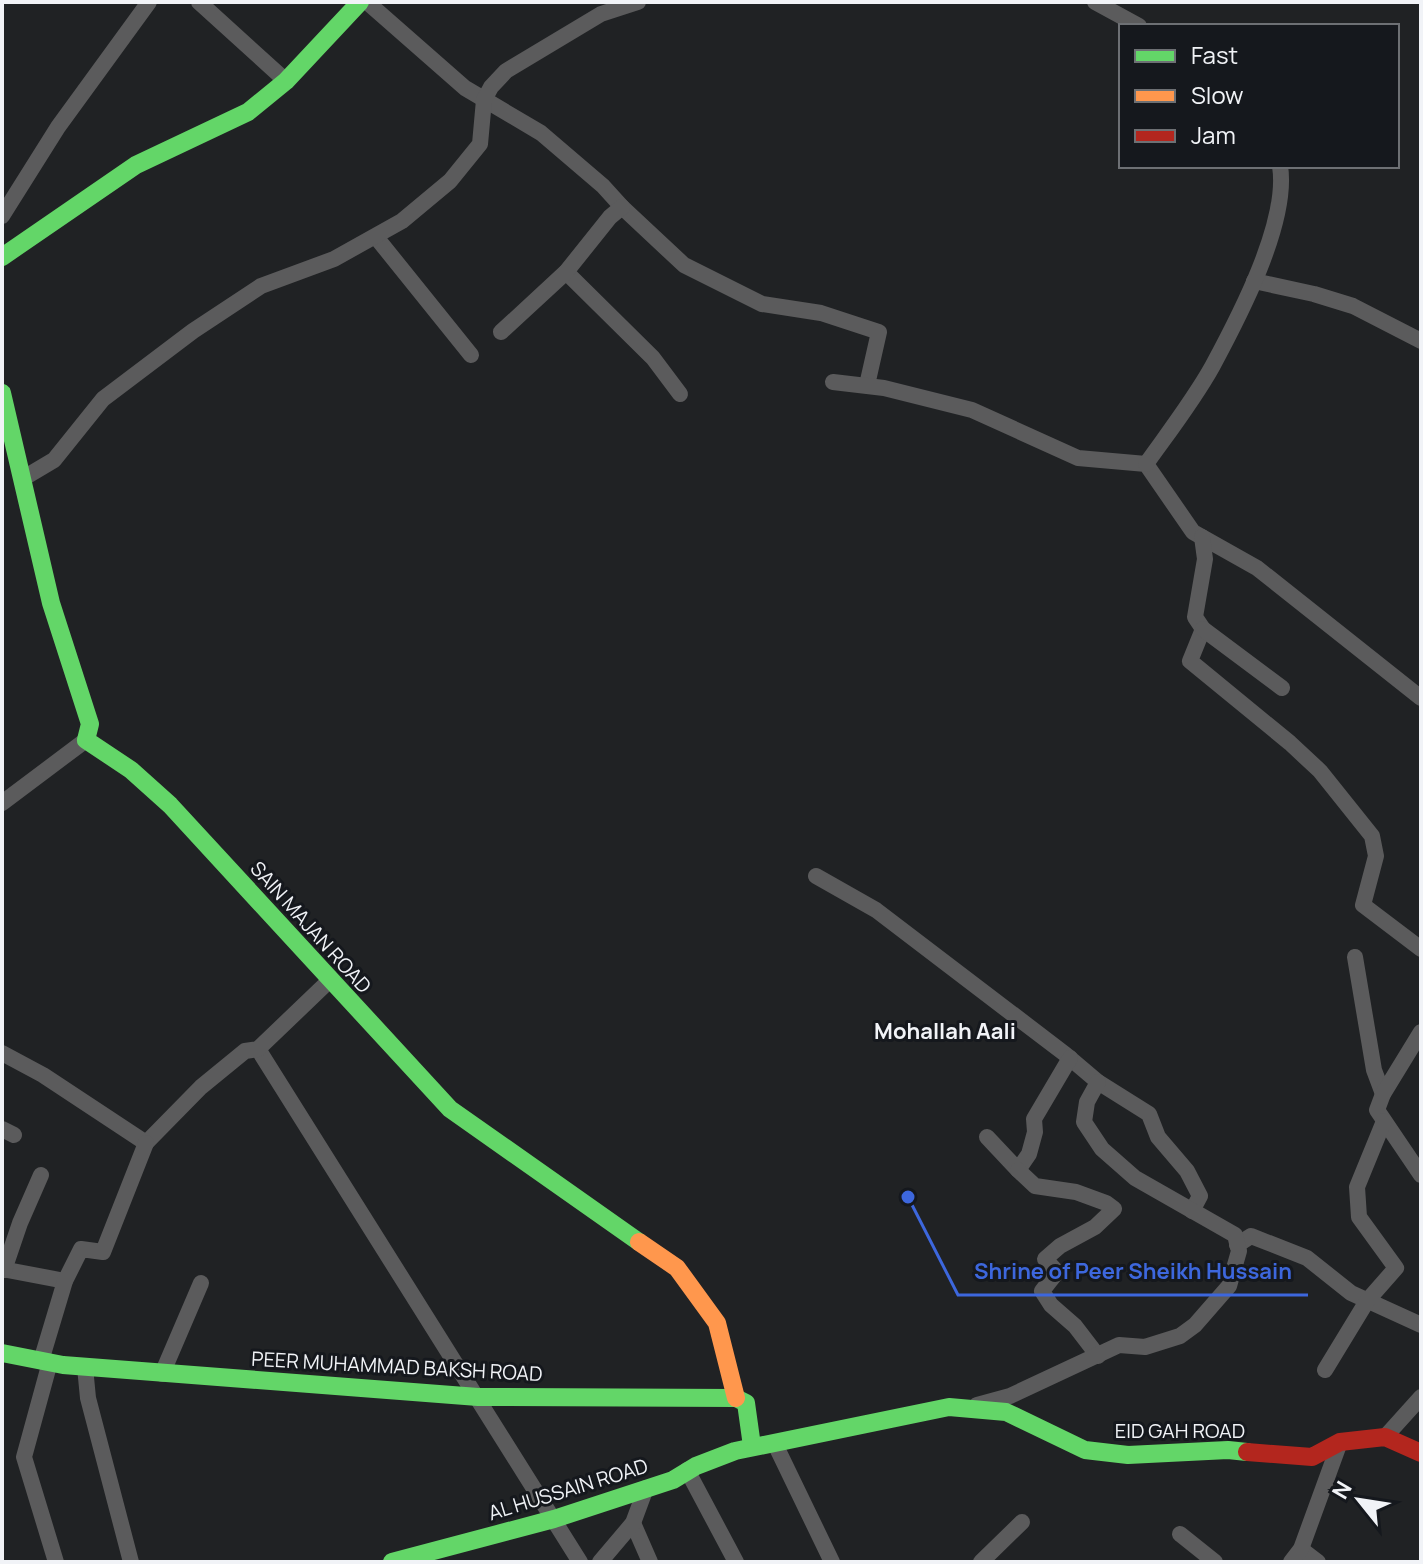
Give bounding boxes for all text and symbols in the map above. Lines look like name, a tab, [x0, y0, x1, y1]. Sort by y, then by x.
legend	[1119, 24, 1399, 168]
text: Fast	[1191, 38, 1238, 71]
text: Slow	[1191, 78, 1244, 111]
text: Jam	[1191, 118, 1236, 151]
street label: SAIN MAJAN ROAD	[244, 855, 378, 999]
district label: Mohallah Aali	[874, 1016, 1016, 1046]
callout: Shrine of Peer Sheikh Hussain	[958, 1249, 1308, 1295]
text: Shrine of Peer Sheikh Hussain	[974, 1256, 1292, 1286]
street label: PEER MUHAMMAD BAKSH ROAD	[251, 1345, 543, 1387]
street label: EID GAH ROAD	[1115, 1417, 1245, 1444]
street label: AL HUSSAIN ROAD	[485, 1452, 651, 1526]
north arrow	[1319, 1460, 1399, 1540]
text: N	[1325, 1476, 1359, 1504]

